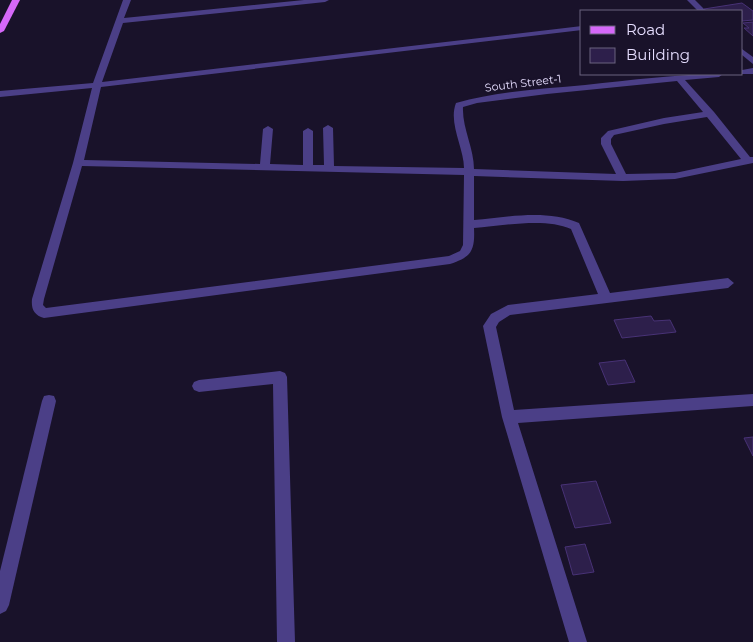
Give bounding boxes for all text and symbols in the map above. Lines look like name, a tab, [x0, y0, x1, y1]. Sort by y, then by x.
legend	[580, 10, 743, 75]
text: Road	[626, 20, 665, 39]
text: Building	[626, 45, 690, 64]
street label: South Street-1	[484, 71, 562, 95]

